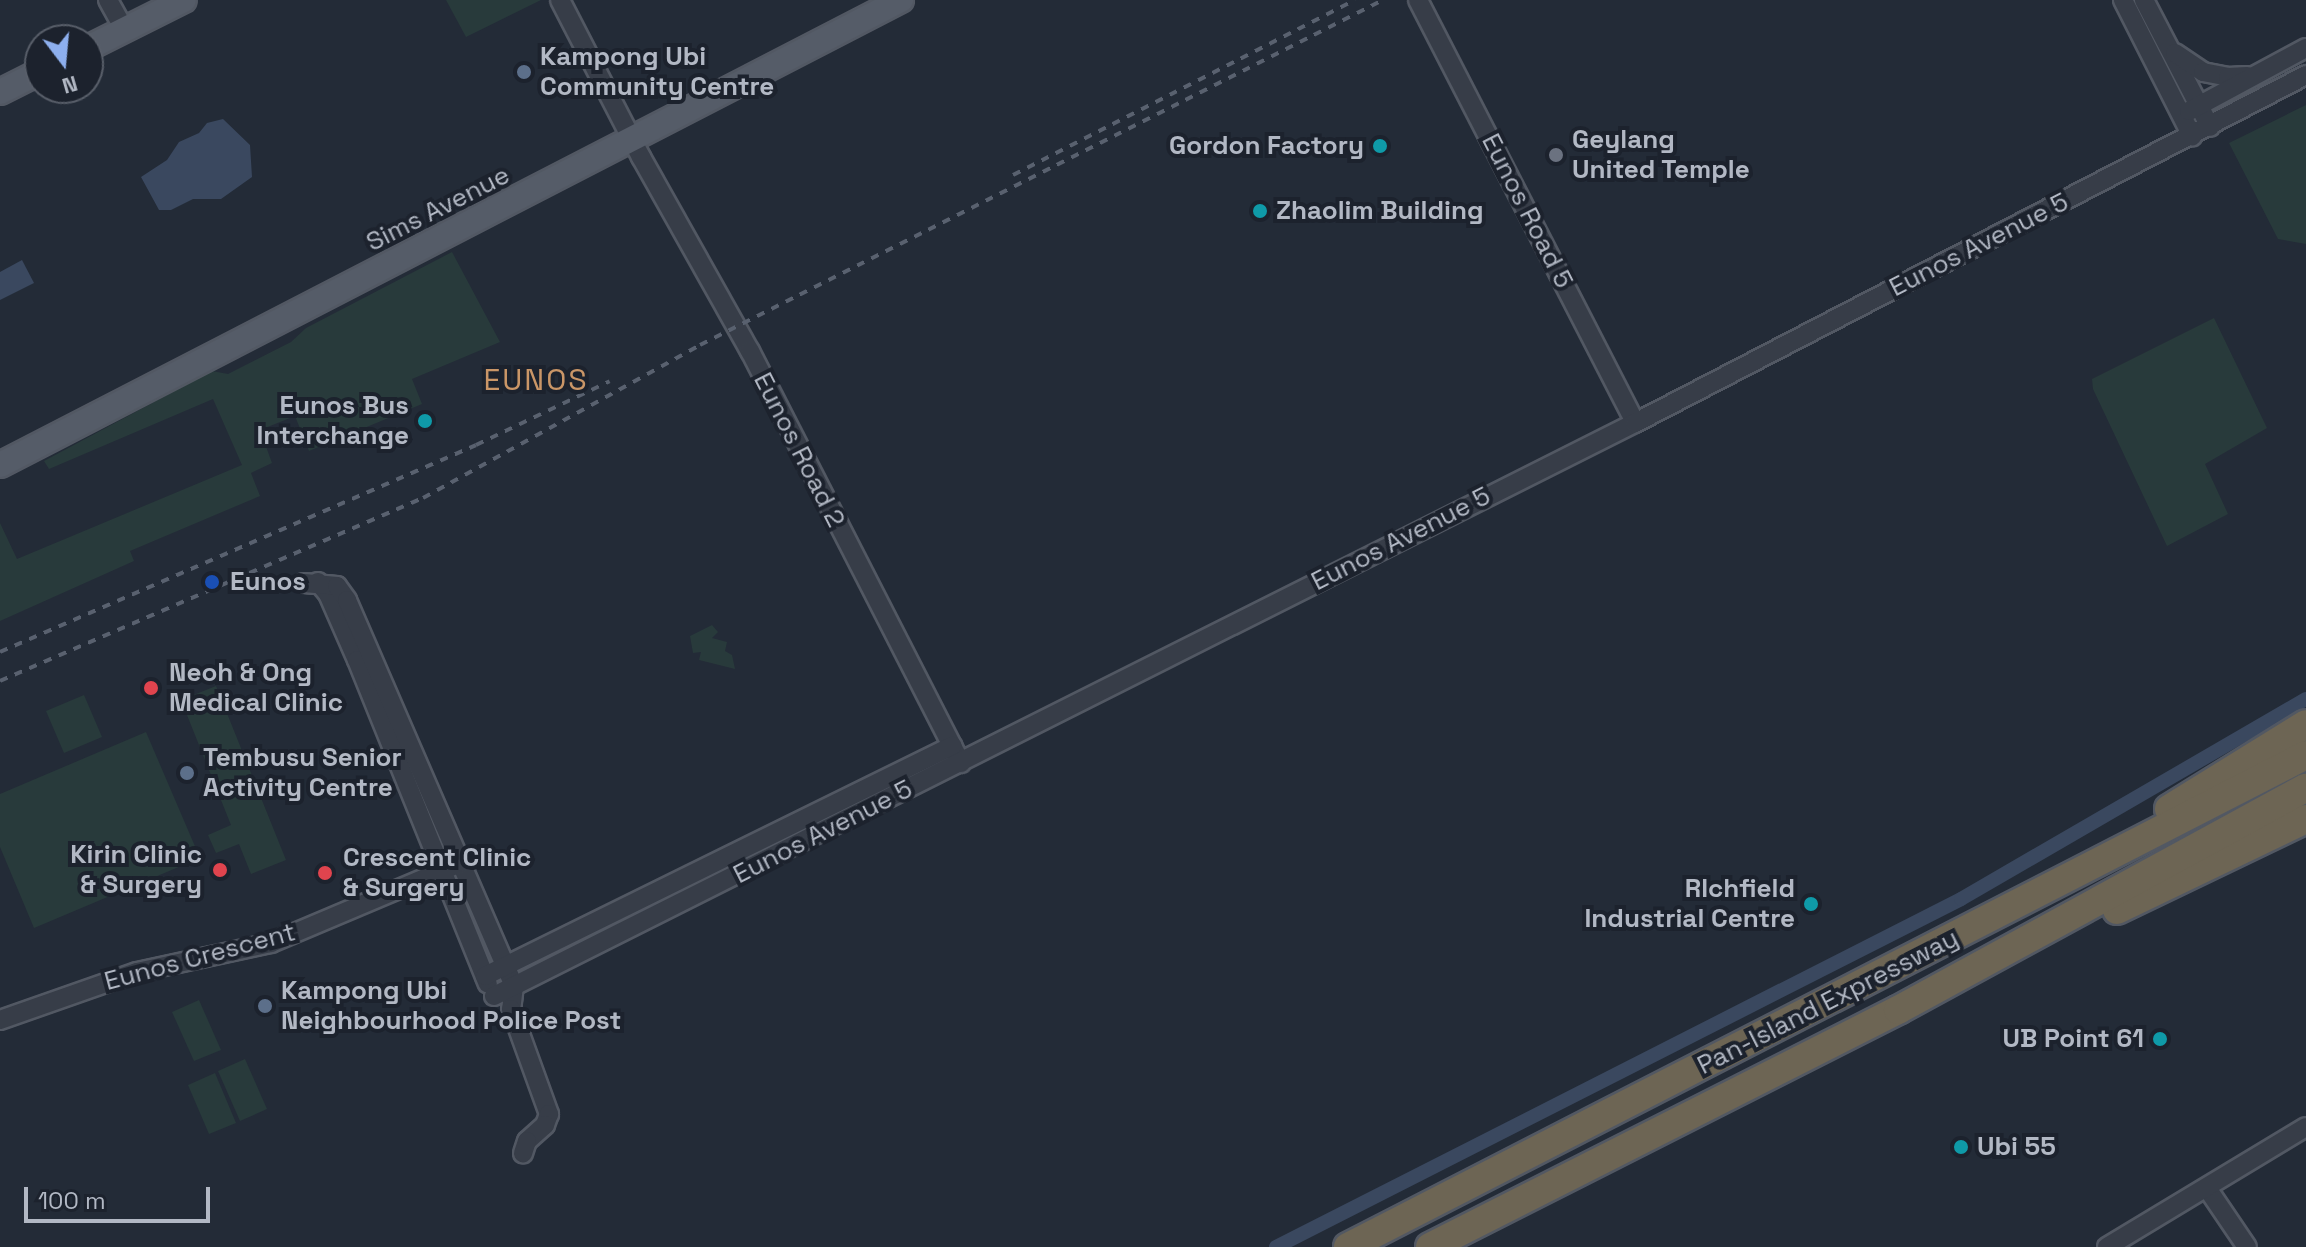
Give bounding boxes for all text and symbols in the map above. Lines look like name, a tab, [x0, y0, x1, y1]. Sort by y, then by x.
north arrow	[24, 24, 104, 104]
place label: Kampong Ubi Community Centre	[540, 41, 774, 102]
marker: Kampong Ubi Community Centre	[515, 63, 533, 81]
text: N	[59, 70, 81, 101]
place label: Geylang United Temple	[1572, 124, 1751, 186]
street label: Eunos Road 5	[1475, 129, 1579, 293]
place label: Gordon Factory	[1169, 130, 1364, 162]
marker: Gordon Factory	[1371, 137, 1389, 155]
marker: Geylang United Temple	[1547, 146, 1565, 164]
street label: Sims Avenue	[361, 159, 515, 259]
street label: Eunos Avenue 5	[1884, 186, 2074, 304]
place label: Zhaolim Building	[1276, 195, 1484, 227]
marker: Zhaolim Building	[1251, 202, 1269, 220]
district label: EUNOS	[483, 362, 589, 398]
street label: Eunos Road 2	[747, 368, 851, 532]
place label: Eunos Bus Interchange	[256, 390, 409, 452]
marker: Eunos Bus Interchange	[416, 412, 434, 430]
street label: Eunos Avenue 5	[1306, 480, 1496, 598]
place label: Eunos	[230, 566, 306, 598]
marker: Eunos	[201, 571, 223, 593]
place label: Neoh & Ong Medical Clinic	[169, 657, 343, 718]
marker: Neoh & Ong Medical Clinic	[140, 677, 162, 699]
place label: Tembusu Senior Activity Centre	[203, 742, 402, 804]
marker: Tembusu Senior Activity Centre	[178, 764, 196, 782]
street label: Eunos Avenue 5	[728, 773, 918, 891]
place label: Kirin Clinic & Surgery	[70, 839, 202, 900]
place label: Crescent Clinic & Surgery	[343, 842, 531, 904]
marker: Kirin Clinic & Surgery	[209, 859, 231, 881]
marker: Crescent Clinic & Surgery	[314, 862, 336, 884]
place label: RIchfield Industrial Centre	[1584, 873, 1795, 934]
marker: RIchfield Industrial Centre	[1802, 895, 1820, 913]
street label: Eunos Crescent	[101, 916, 299, 998]
street label: Pan-Island Expressway	[1692, 923, 1964, 1081]
place label: Kampong Ubi Neighbourhood Police Post	[281, 975, 621, 1036]
marker: Kampong Ubi Neighbourhood Police Post	[256, 997, 274, 1015]
place label: UB Point 61	[2003, 1023, 2144, 1055]
marker: UB Point 61	[2151, 1030, 2169, 1048]
place label: Ubi 55	[1977, 1131, 2056, 1163]
marker: Ubi 55	[1952, 1138, 1970, 1156]
scale bar	[28, 1171, 214, 1221]
text: 100 m	[38, 1185, 106, 1216]

